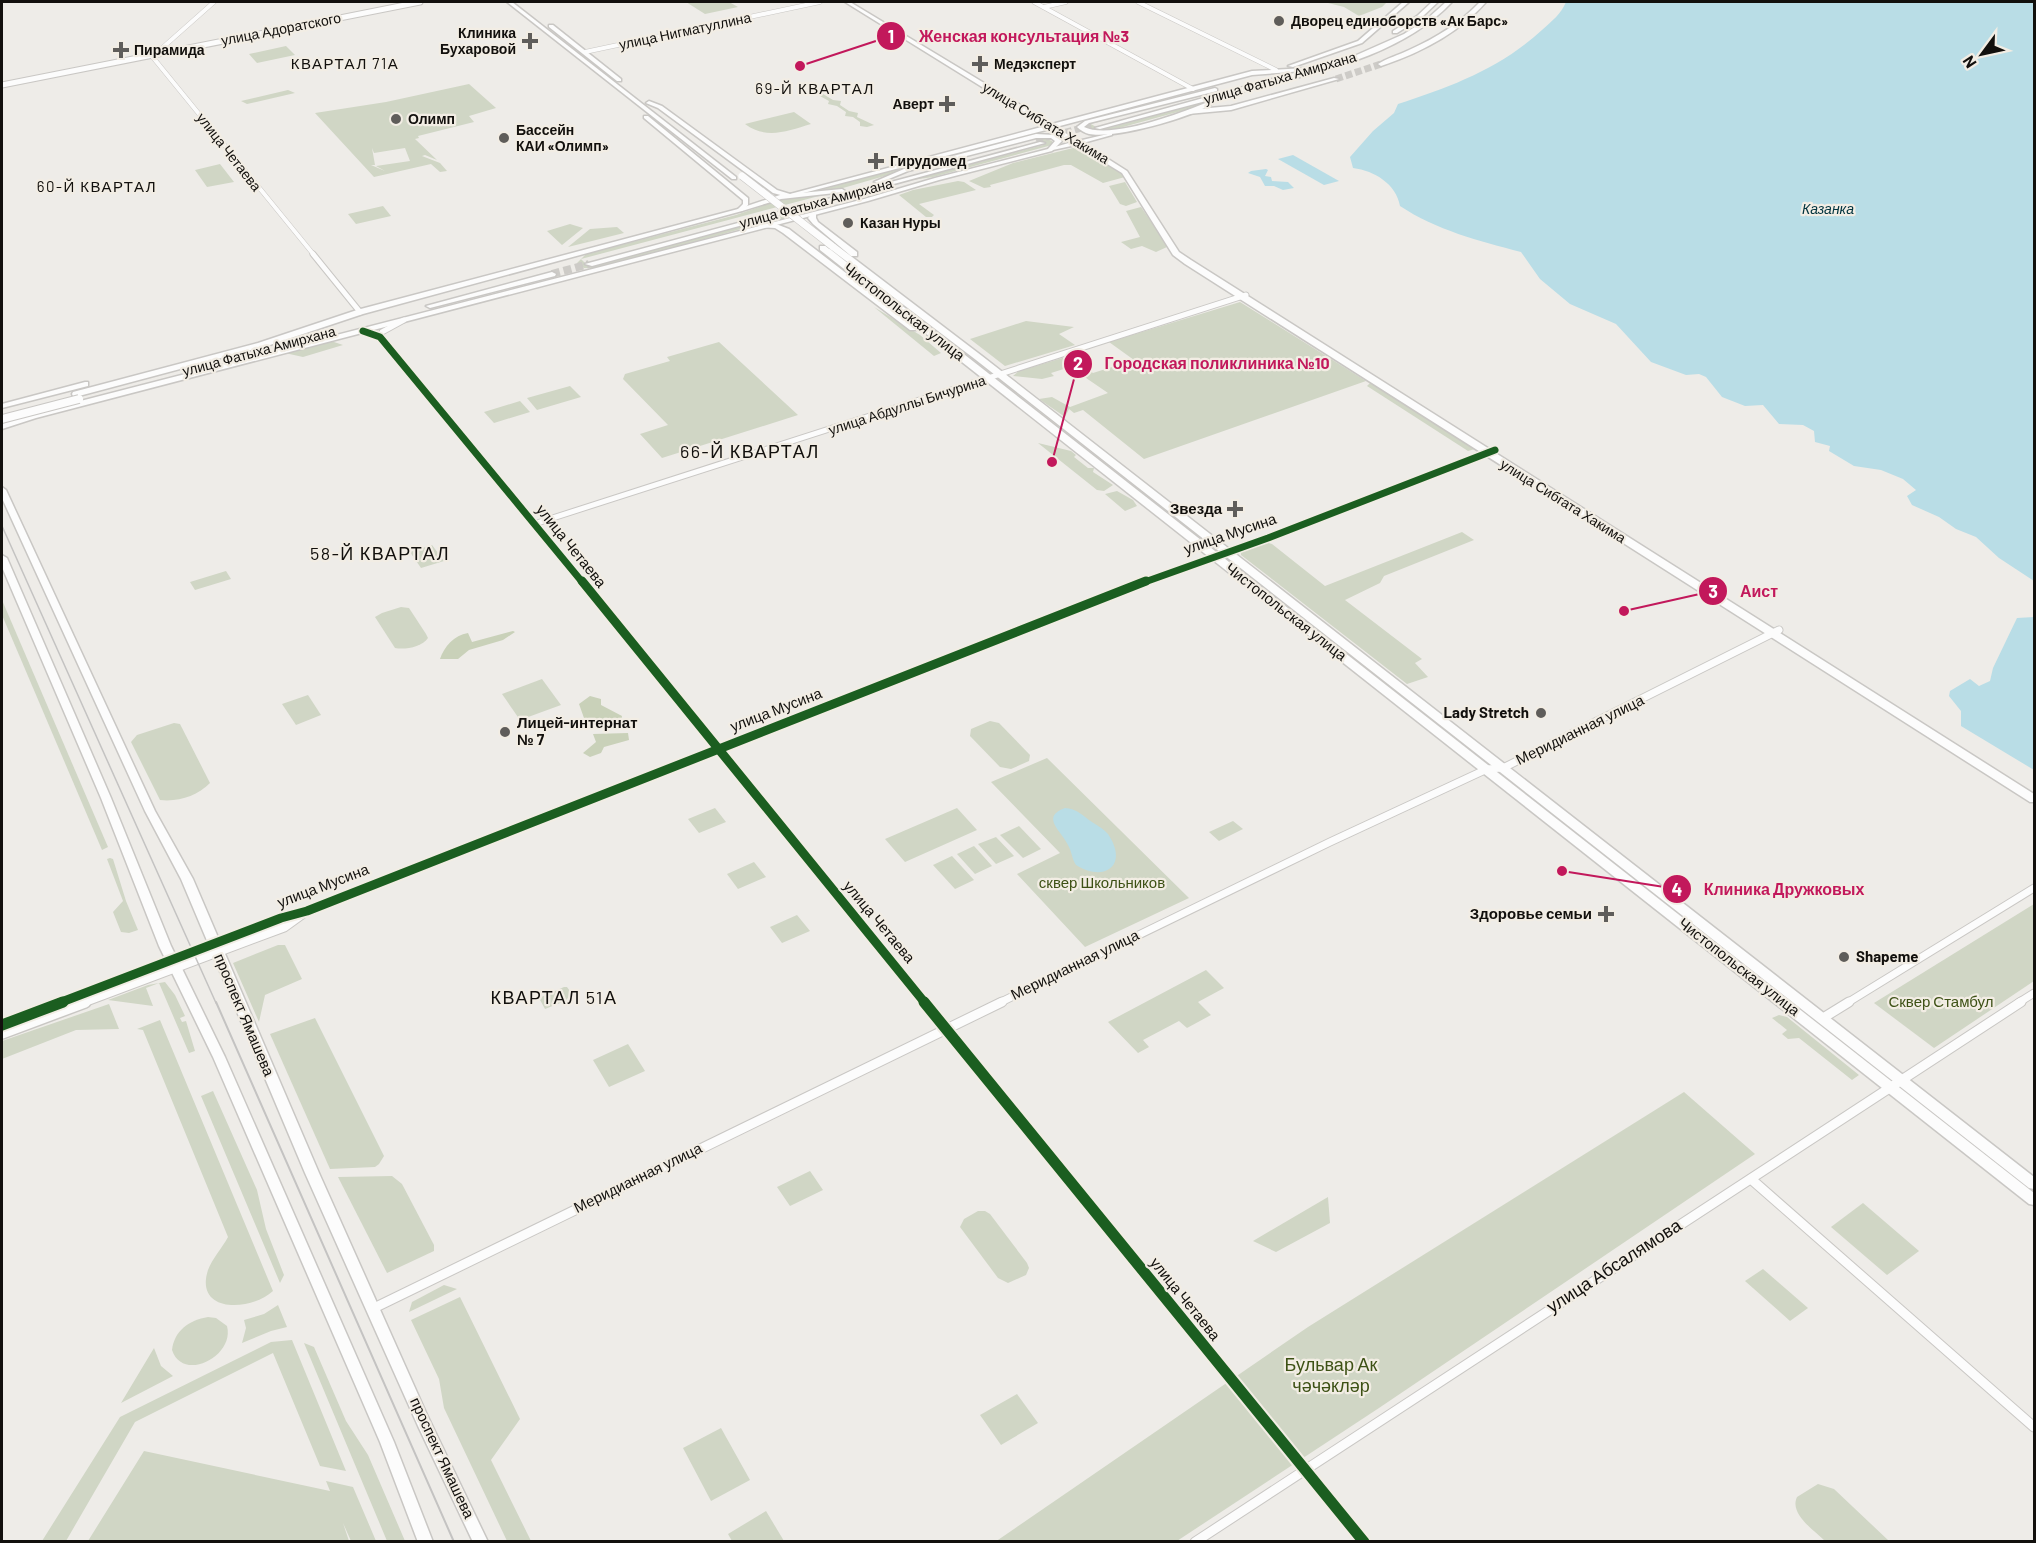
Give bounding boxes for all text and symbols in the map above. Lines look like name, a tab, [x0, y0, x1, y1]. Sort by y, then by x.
street label: улица Нигматуллина	[617, 8, 753, 53]
street label: улица Адоратского	[220, 9, 342, 48]
place label: Дворец единоборств «Ак Барс»	[1291, 12, 1508, 29]
marker: Дворец единоборств «Ак Барс»	[1272, 14, 1286, 28]
callout: Женская консультация №3	[876, 19, 1141, 53]
place label: Клиника Бухаровой	[440, 24, 516, 57]
north arrow	[1952, 24, 2012, 84]
text: 1	[888, 25, 894, 47]
text: Женская консультация №3	[918, 26, 1129, 45]
marker: Клиника Бухаровой	[521, 32, 539, 50]
marker: Пирамида	[112, 41, 130, 59]
place label: Пирамида	[134, 41, 205, 58]
street label: улица Фатыха Амирхана	[1202, 48, 1358, 107]
text: N	[1958, 53, 1980, 72]
district label: КВАРТАЛ 71А	[291, 54, 399, 72]
marker: Медэксперт	[971, 55, 989, 73]
place label: Медэксперт	[994, 55, 1076, 72]
street label: улица Сибгата Хакима	[980, 78, 1113, 167]
district label: 69-Й КВАРТАЛ	[755, 79, 875, 97]
place label: Аверт	[892, 95, 934, 112]
marker: Аверт	[938, 95, 956, 113]
street label: улица Четаева	[194, 109, 265, 194]
place label: Олимп	[408, 110, 455, 127]
marker: Олимп	[389, 112, 403, 126]
place label: Бассейн КАИ «Олимп»	[516, 121, 609, 154]
marker: Бассейн КАИ «Олимп»	[497, 131, 511, 145]
marker: Гирудомед	[867, 152, 885, 170]
place label: Гирудомед	[890, 152, 966, 169]
street label: улица Фатыха Амирхана	[737, 174, 895, 231]
district label: 60-Й КВАРТАЛ	[37, 177, 157, 195]
water label: Казанка	[1802, 200, 1854, 217]
place label: Казан Нуры	[860, 214, 941, 231]
marker: Казан Нуры	[841, 216, 855, 230]
street label: Чистопольская улица	[840, 258, 969, 364]
street label: улица Фатыха Амирхана	[180, 322, 338, 379]
callout: Городская поликлиника №10	[1063, 347, 1342, 381]
text: 2	[1073, 352, 1083, 374]
text: Городская поликлиника №10	[1104, 353, 1330, 372]
street label: улица Абдуллы Бичурина	[826, 371, 988, 438]
district label: 66-Й КВАРТАЛ	[680, 440, 820, 462]
street label: улица Сибгата Хакима	[1497, 455, 1629, 546]
place label: Звезда	[1170, 499, 1223, 517]
street label: улица Четаева	[533, 500, 611, 591]
marker: Звезда	[1226, 500, 1244, 518]
street label: улица Мусина	[1181, 509, 1279, 557]
district label: 58-Й КВАРТАЛ	[310, 542, 450, 564]
street label: Чистопольская улица	[1222, 558, 1351, 664]
callout: Аист	[1698, 574, 1790, 608]
text: 3	[1708, 580, 1718, 602]
text: Аист	[1740, 581, 1778, 600]
street label: улица Мусина	[727, 683, 825, 735]
street label: Меридианная улица	[1512, 690, 1647, 768]
place label: Lady Stretch	[1443, 703, 1529, 721]
marker: Lady Stretch	[1534, 706, 1548, 720]
place label: Лицей-интернат № 7	[517, 713, 638, 748]
marker: Лицей-интернат № 7	[498, 725, 512, 739]
street label: улица Мусина	[274, 859, 372, 911]
callout: Клиника Дружковых	[1662, 872, 1877, 906]
park label: сквер Школьников	[1039, 873, 1165, 891]
street label: улица Четаева	[840, 877, 920, 967]
text: 4	[1672, 878, 1683, 900]
text: Клиника Дружковых	[1704, 879, 1864, 898]
place label: Здоровье семьи	[1470, 904, 1592, 922]
marker: Здоровье семьи	[1597, 905, 1615, 923]
street label: Чистопольская улица	[1675, 913, 1804, 1019]
street label: Меридианная улица	[1007, 925, 1142, 1003]
place label: Shapeme	[1856, 947, 1918, 965]
marker: Shapeme	[1837, 950, 1851, 964]
street label: проспект Ямашева	[211, 951, 279, 1079]
district label: КВАРТАЛ 51А	[491, 986, 617, 1008]
park label: Сквер Стамбул	[1888, 992, 1994, 1010]
street label: Меридианная улица	[570, 1138, 705, 1216]
street label: улица Абсалямова	[1542, 1213, 1686, 1317]
street label: улица Четаева	[1147, 1253, 1225, 1344]
park label: Бульвар Ак чәчәкләр	[1285, 1353, 1378, 1396]
street label: проспект Ямашева	[407, 1394, 479, 1522]

